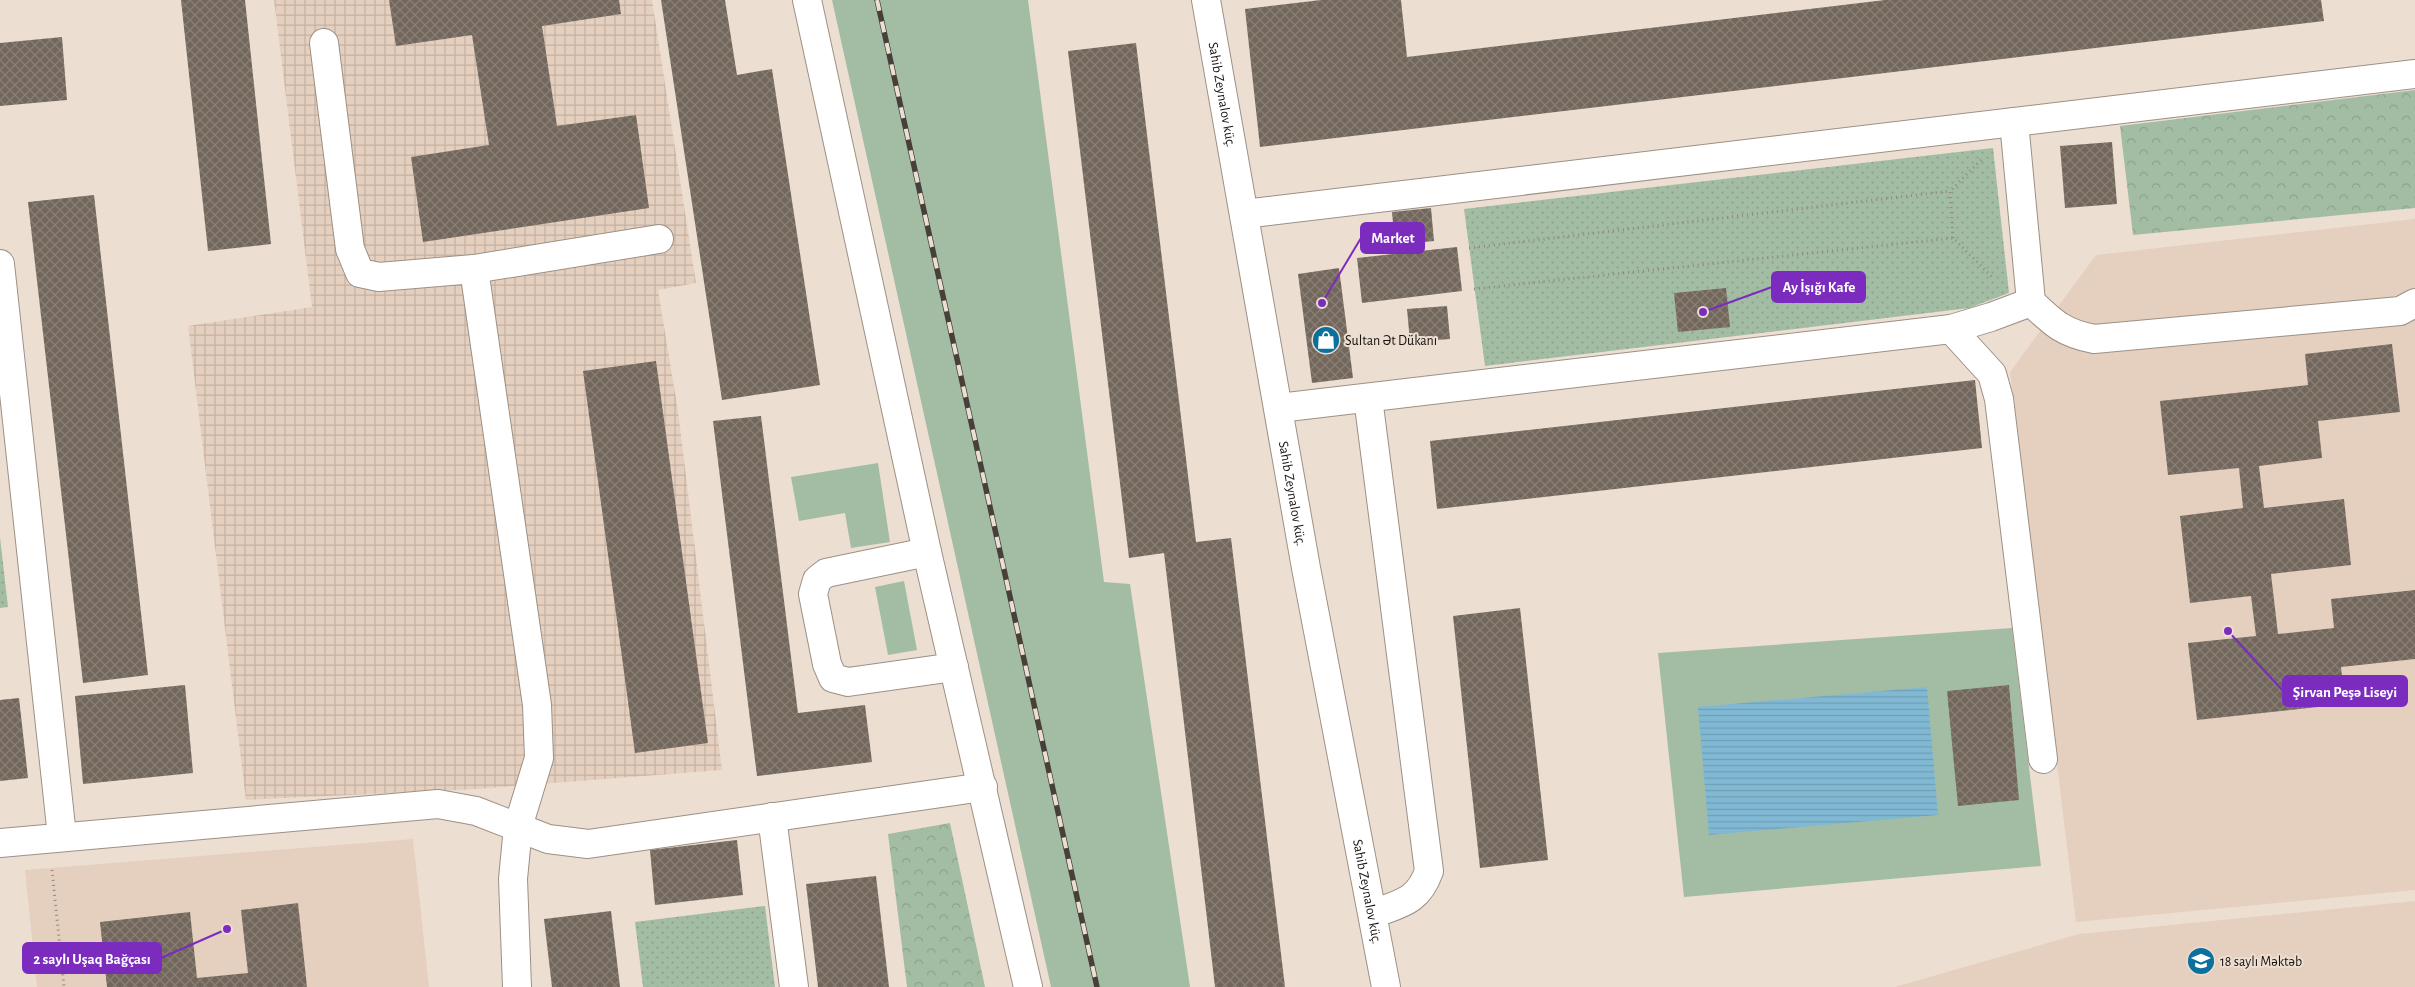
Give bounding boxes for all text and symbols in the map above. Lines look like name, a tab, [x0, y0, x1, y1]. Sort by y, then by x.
street label: Sahib Zeynalov küç.	[1206, 41, 1238, 148]
callout: Market	[1361, 223, 1424, 253]
text: Market	[1371, 231, 1415, 246]
callout: Ay İşığı Kafe	[1772, 272, 1865, 302]
text: Ay İşığı Kafe	[1783, 279, 1855, 295]
shop icon: Sultan Ət Dükanı	[1311, 325, 1341, 355]
place label: Sultan Ət Dükanı	[1345, 334, 1437, 348]
street label: Sahib Zeynalov küç.	[1276, 440, 1308, 547]
callout: Şirvan Peşə Liseyi	[2283, 676, 2407, 706]
text: Şirvan Peşə Liseyi	[2293, 685, 2397, 700]
street label: Sahib Zeynalov küç.	[1350, 838, 1384, 945]
callout: 2 saylı Uşaq Bağçası	[23, 943, 161, 973]
school or university icon: 18 saylı Məktəb	[2186, 946, 2216, 976]
text: 2 saylı Uşaq Bağçası	[33, 952, 151, 967]
place label: 18 saylı Məktəb	[2220, 955, 2302, 969]

